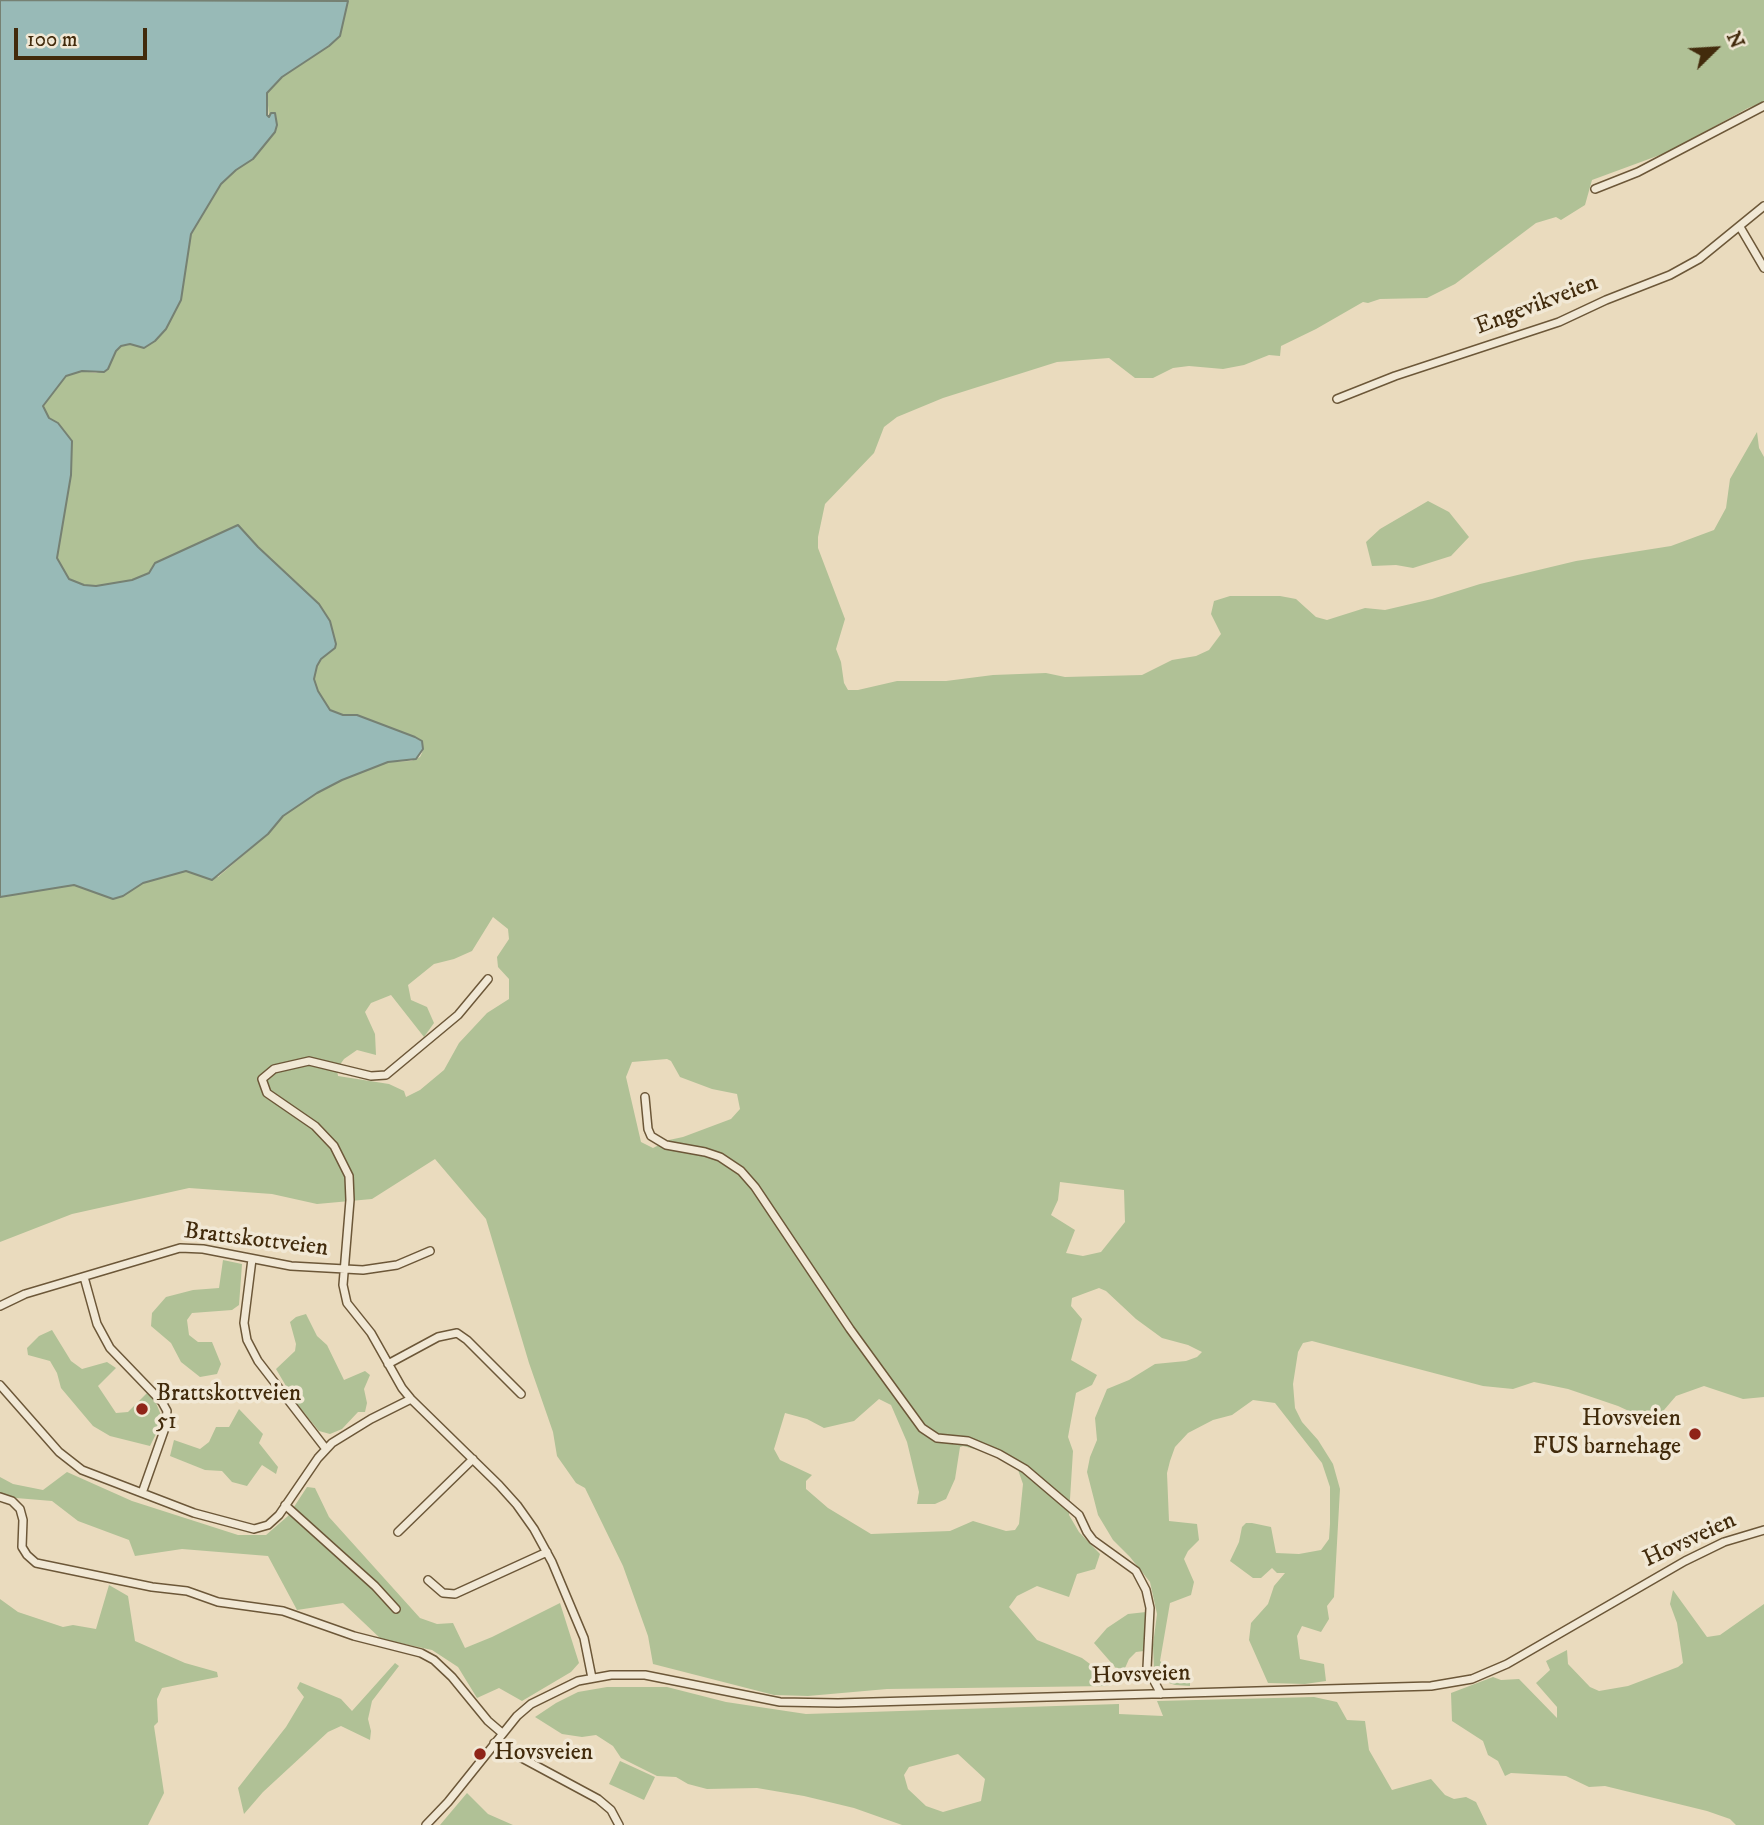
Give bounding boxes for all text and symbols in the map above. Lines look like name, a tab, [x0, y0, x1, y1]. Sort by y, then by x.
scale bar	[18, 14, 150, 58]
north arrow	[1680, 14, 1750, 84]
text: 100 m	[27, 27, 78, 53]
text: N	[1721, 28, 1748, 52]
street label: Engevikveien	[1472, 269, 1602, 343]
street label: Brattskottveien	[182, 1218, 330, 1264]
place label: Brattskottveien 51	[156, 1381, 301, 1437]
marker: Brattskottveien 51	[134, 1401, 150, 1417]
place label: Hovsveien FUS barnehage	[1533, 1406, 1681, 1462]
marker: Hovsveien FUS barnehage	[1687, 1426, 1703, 1442]
street label: Hovsveien	[1639, 1507, 1741, 1575]
street label: Hovsveien	[1091, 1660, 1191, 1692]
place label: Hovsveien	[494, 1740, 593, 1768]
marker: Hovsveien	[472, 1746, 488, 1762]

